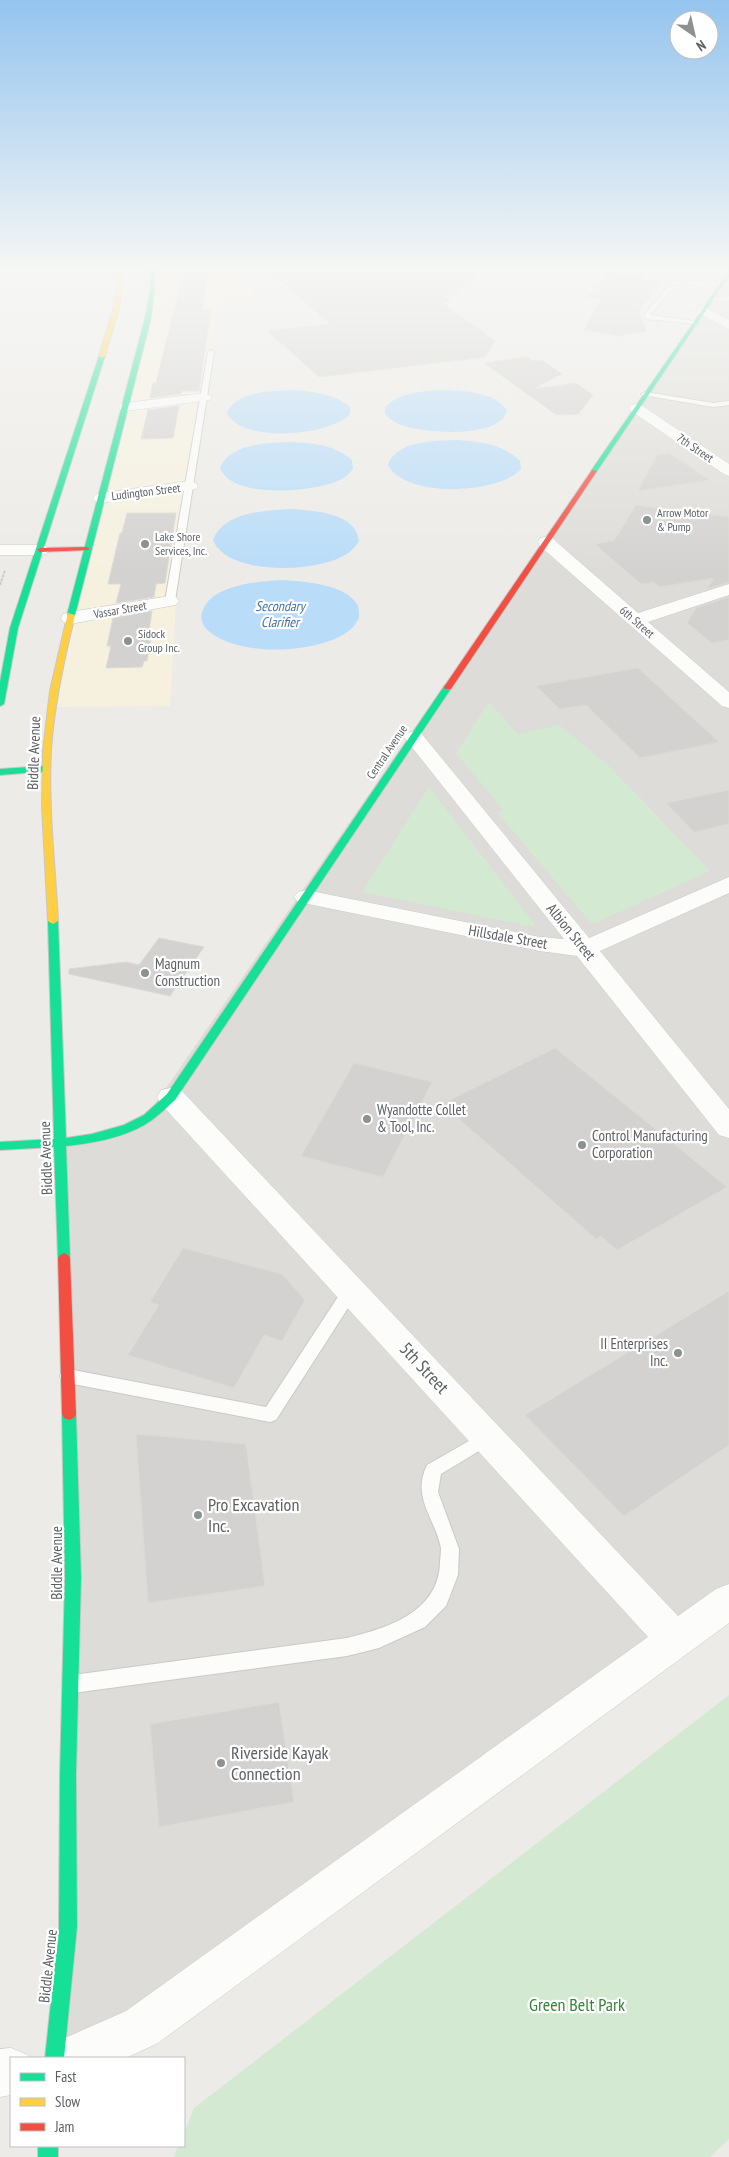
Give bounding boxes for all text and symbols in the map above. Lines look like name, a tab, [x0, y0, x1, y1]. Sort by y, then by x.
north arrow	[669, 10, 719, 60]
text: N	[693, 36, 709, 55]
street label: 7th Street	[674, 430, 717, 466]
street label: Ludington Street	[111, 480, 182, 503]
place label: Arrow Motor & Pump	[657, 505, 709, 534]
marker: Arrow Motor & Pump	[641, 514, 653, 526]
place label: Lake Shore Services, Inc.	[155, 529, 207, 558]
marker: Lake Shore Services, Inc.	[139, 538, 151, 550]
street label: Vassar Street	[91, 597, 148, 622]
water label: Secondary Clarifier	[255, 597, 306, 631]
street label: 6th Street	[617, 602, 658, 641]
place label: Sidock Group Inc.	[138, 626, 180, 655]
marker: Sidock Group Inc.	[122, 635, 134, 647]
street label: Biddle Avenue	[23, 716, 44, 790]
street label: Central Avenue	[363, 722, 410, 782]
street label: Albion Street	[543, 899, 600, 964]
street label: Hillsdale Street	[467, 920, 549, 953]
place label: Magnum Construction	[155, 954, 220, 990]
marker: Magnum Construction	[139, 967, 151, 979]
place label: Wyandotte Collet & Tool, Inc.	[377, 1100, 466, 1136]
marker: Wyandotte Collet & Tool, Inc.	[361, 1113, 373, 1125]
street label: Biddle Avenue	[35, 1121, 56, 1195]
place label: Control Manufacturing Corporation	[592, 1126, 708, 1162]
marker: Control Manufacturing Corporation	[576, 1139, 588, 1151]
place label: II Enterprises Inc.	[600, 1334, 668, 1370]
street label: 5th Street	[395, 1337, 454, 1398]
marker: II Enterprises Inc.	[672, 1347, 684, 1359]
place label: Pro Excavation Inc.	[208, 1493, 299, 1537]
marker: Pro Excavation Inc.	[192, 1509, 204, 1521]
street label: Biddle Avenue	[47, 1526, 66, 1600]
place label: Riverside Kayak Connection	[231, 1741, 329, 1785]
marker: Riverside Kayak Connection	[215, 1757, 227, 1769]
street label: Biddle Avenue	[34, 1928, 61, 2004]
park label: Green Belt Park	[529, 1993, 625, 2016]
legend	[10, 2057, 185, 2147]
text: Fast	[55, 2067, 76, 2086]
text: Slow	[55, 2092, 80, 2111]
text: Jam	[54, 2117, 74, 2136]

